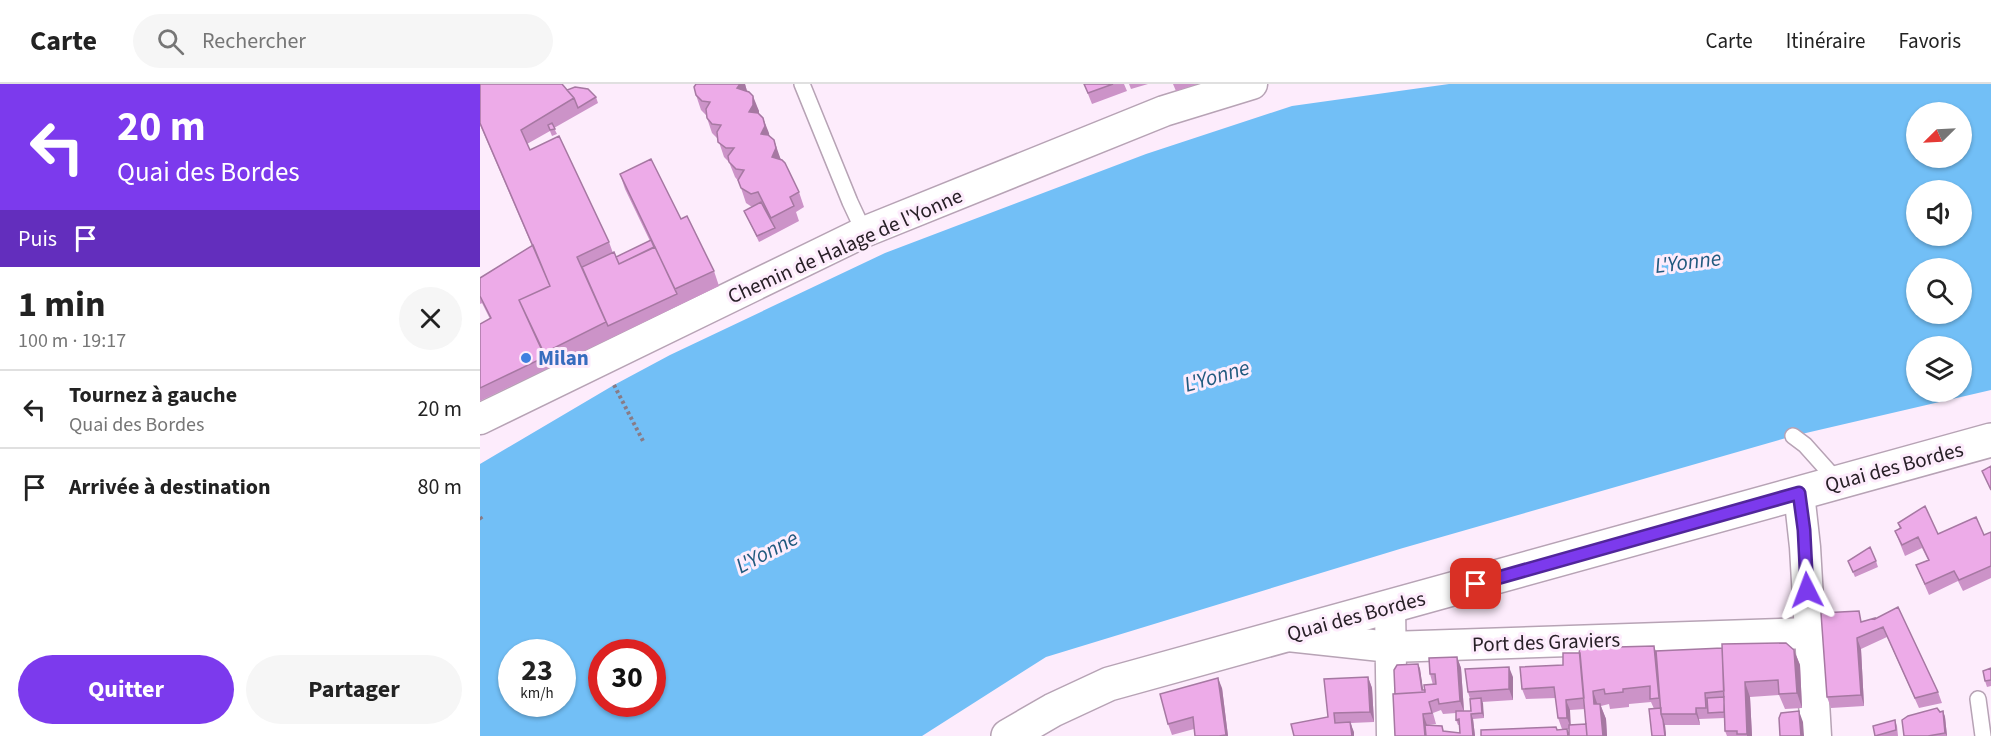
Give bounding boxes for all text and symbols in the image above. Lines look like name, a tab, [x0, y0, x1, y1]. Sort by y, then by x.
search box	[133, 14, 553, 68]
text: Carte	[30, 21, 97, 61]
icon: search	[154, 25, 187, 58]
text: Rechercher	[202, 25, 306, 57]
text: Carte	[1706, 26, 1753, 56]
text: Itinéraire	[1786, 26, 1865, 56]
text: Favoris	[1898, 26, 1961, 56]
text: 20 m	[117, 97, 206, 157]
north arrow	[1906, 102, 1972, 168]
map controls	[1906, 102, 1972, 402]
icon: left	[18, 108, 96, 186]
text: Quai des Bordes	[117, 153, 300, 192]
button: sound	[1906, 180, 1972, 246]
street label: Chemin de Halage de l'Yonne	[723, 181, 967, 311]
icon: arrive	[69, 222, 102, 255]
text: Puis	[18, 223, 57, 255]
water label: L'Yonne	[1653, 242, 1723, 282]
button: search	[1906, 258, 1972, 324]
text: 1 min	[18, 279, 106, 330]
button: close	[399, 287, 462, 350]
text: 100 m · 19:17	[18, 327, 126, 355]
button: layers	[1906, 336, 1972, 402]
place label: Milan	[538, 343, 589, 373]
marker: Milan	[519, 351, 533, 365]
water label: L'Yonne	[1181, 351, 1253, 401]
text: Tournez à gauche	[69, 379, 237, 411]
icon: left	[18, 393, 51, 426]
text: 20 m	[417, 393, 462, 425]
text: Quai des Bordes	[69, 411, 204, 439]
street label: Quai des Bordes	[1821, 434, 1967, 500]
icon: arrive	[18, 471, 51, 504]
text: Arrivée à destination	[69, 471, 271, 503]
text: 80 m	[417, 471, 462, 503]
water label: L'Yonne	[730, 522, 804, 582]
pin	[1450, 558, 1501, 609]
position arrow	[1775, 558, 1839, 622]
icon: arrive	[1459, 567, 1492, 600]
street label: Quai des Bordes	[1283, 583, 1429, 649]
street label: Port des Graviers	[1471, 624, 1621, 660]
speed limit sign: 30	[588, 639, 666, 717]
text: 23	[521, 649, 553, 692]
button: Quitter	[18, 655, 234, 724]
button: Partager	[246, 655, 462, 724]
text: km/h	[520, 683, 554, 704]

